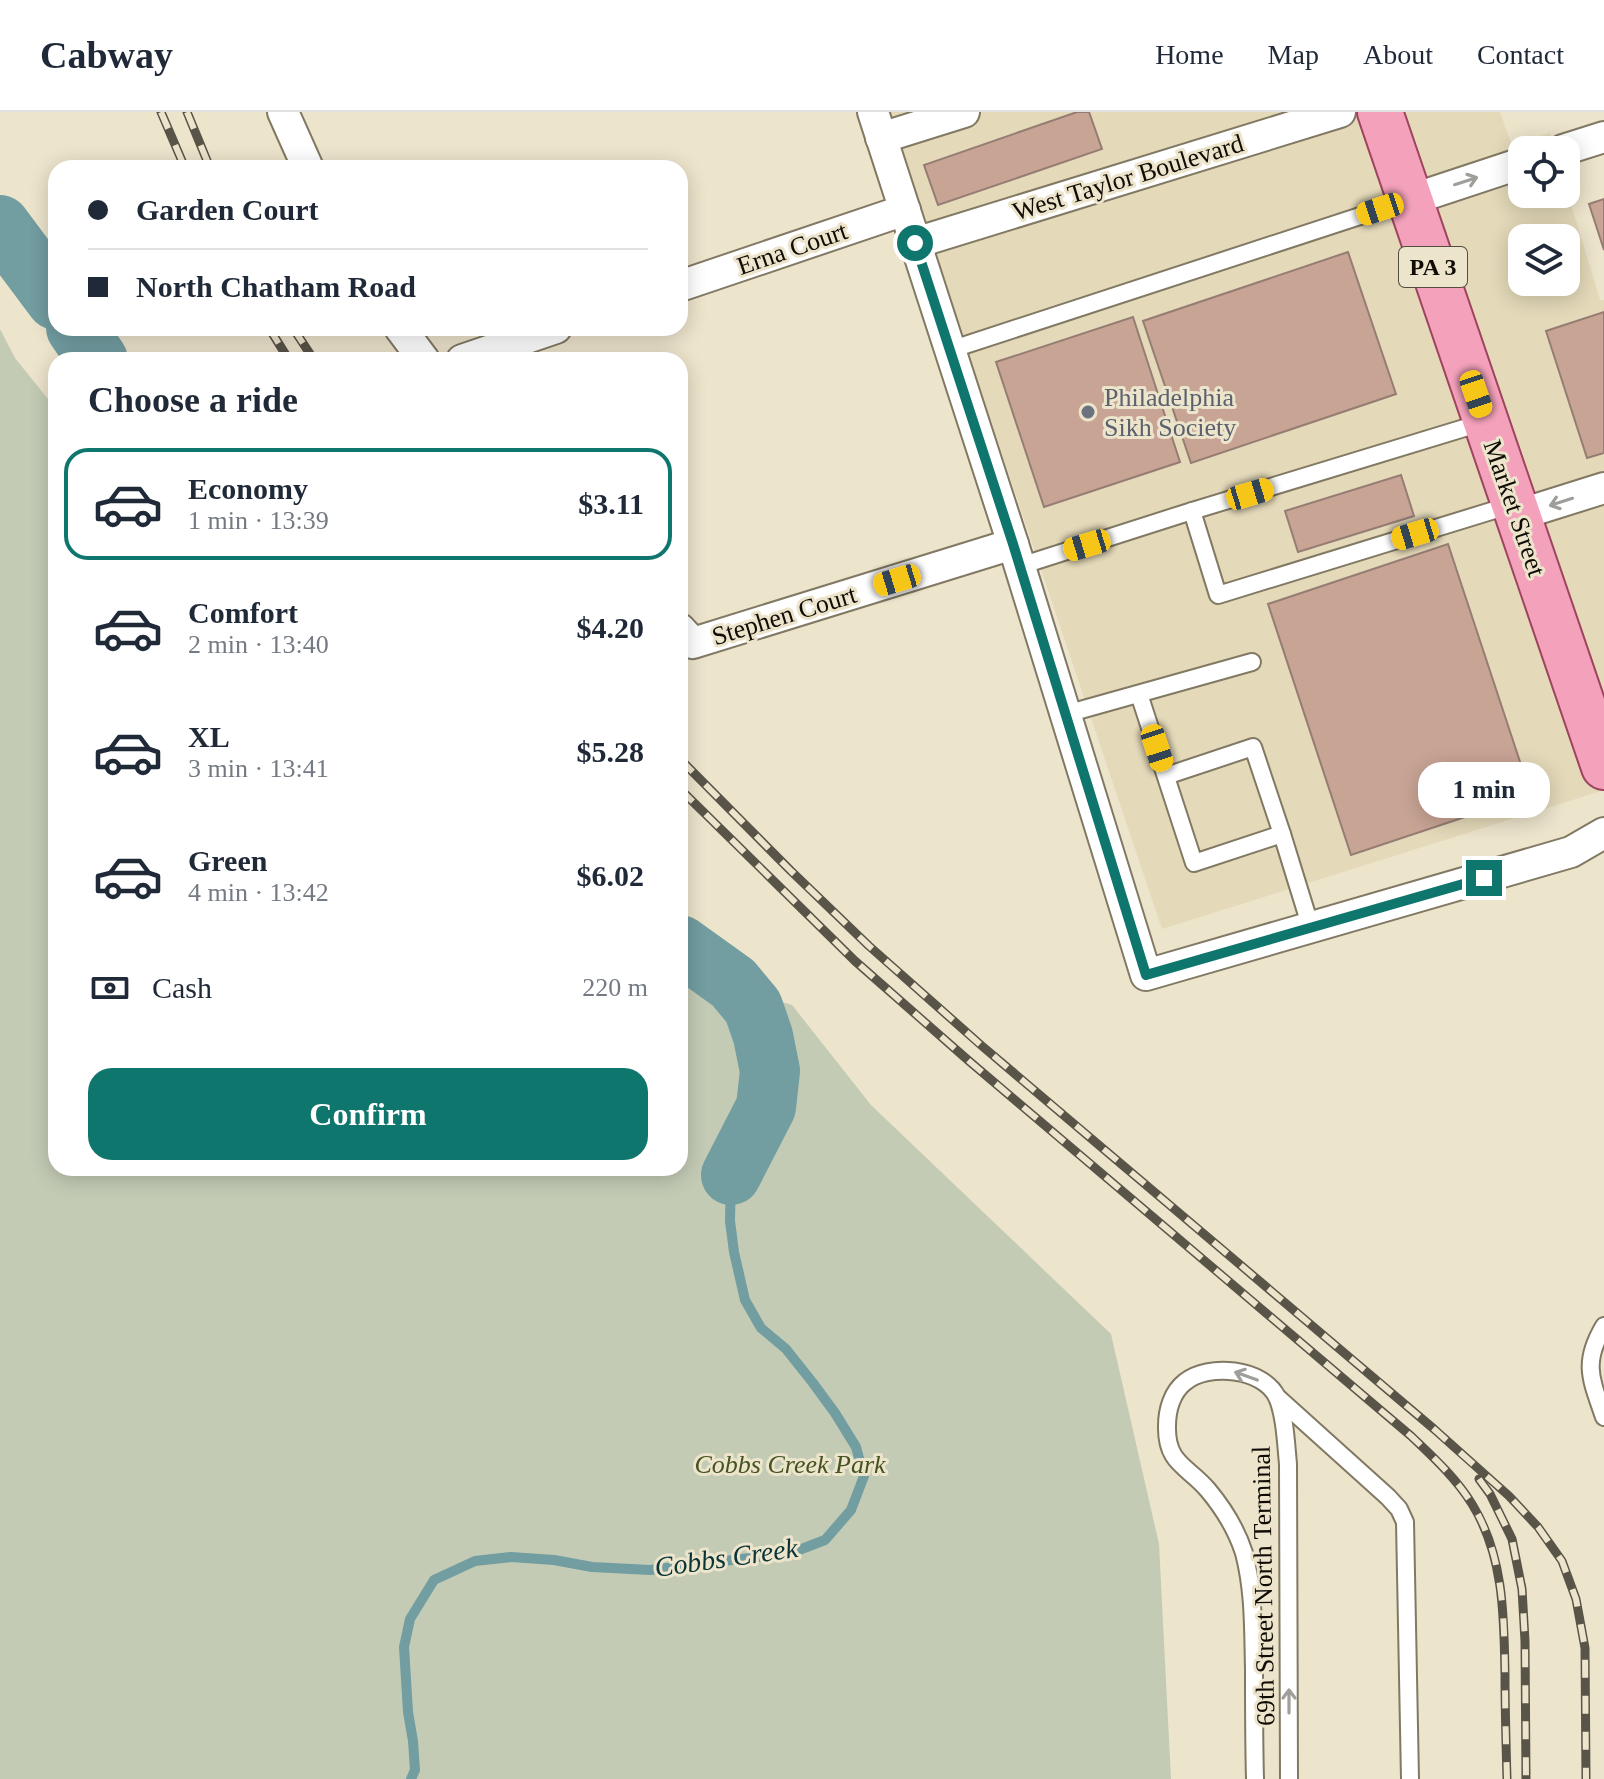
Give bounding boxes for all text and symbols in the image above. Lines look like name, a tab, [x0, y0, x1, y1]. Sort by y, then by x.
text: Cabway	[40, 34, 173, 76]
text: Home	[1155, 39, 1224, 70]
text: Map	[1268, 39, 1319, 70]
text: About	[1363, 39, 1433, 70]
text: Contact	[1477, 39, 1564, 70]
street label: West Taylor Boulevard	[1009, 129, 1247, 226]
map controls	[1508, 136, 1580, 296]
button: locate	[1508, 136, 1580, 208]
one-way arrow	[1453, 173, 1478, 188]
car	[1353, 190, 1407, 228]
text: Garden Court	[136, 193, 319, 226]
street label: Erna Court	[733, 216, 852, 281]
button: layers	[1508, 224, 1580, 296]
route start	[897, 225, 933, 261]
road number: PA 3	[1399, 247, 1467, 287]
text: North Chatham Road	[136, 270, 416, 303]
car	[1457, 367, 1495, 421]
text: Choose a ride	[88, 380, 298, 420]
place label: Philadelphia Sikh Society	[1104, 383, 1236, 442]
marker: Philadelphia Sikh Society	[1079, 403, 1097, 421]
street label: Market Street	[1478, 436, 1552, 581]
icon: car	[92, 468, 164, 540]
text: Economy	[188, 472, 308, 505]
car	[1224, 476, 1276, 512]
text: $3.11	[578, 487, 644, 520]
one-way arrow	[1549, 495, 1574, 510]
text: 1 min · 13:39	[188, 506, 329, 535]
car	[1389, 516, 1441, 552]
car	[1061, 527, 1113, 563]
car	[871, 562, 923, 598]
street label: Stephen Court	[708, 580, 861, 651]
icon: car	[92, 592, 164, 664]
text: Comfort	[188, 596, 298, 629]
text: $4.20	[577, 611, 644, 644]
text: 2 min · 13:40	[188, 630, 329, 659]
icon: car	[92, 716, 164, 788]
text: XL	[188, 720, 230, 753]
car	[1138, 721, 1176, 775]
text: $5.28	[577, 735, 644, 768]
text: 3 min · 13:41	[188, 754, 329, 783]
callout: 1 min	[1418, 762, 1550, 818]
text: 1 min	[1453, 775, 1515, 804]
icon: car	[92, 840, 164, 912]
text: Green	[188, 844, 267, 877]
text: $6.02	[577, 859, 644, 892]
route end	[1466, 860, 1502, 896]
text: 4 min · 13:42	[188, 878, 329, 907]
icon: cash	[88, 966, 132, 1010]
text: Cash	[152, 971, 212, 1004]
text: 220 m	[582, 973, 648, 1002]
button: Confirm	[88, 1068, 648, 1160]
one-way arrow	[1235, 1368, 1259, 1382]
street label: 69th Street North Terminal	[1247, 1446, 1280, 1726]
park label: Cobbs Creek Park	[694, 1450, 886, 1479]
water label: Cobbs Creek	[652, 1532, 800, 1583]
one-way arrow	[1281, 1688, 1297, 1715]

